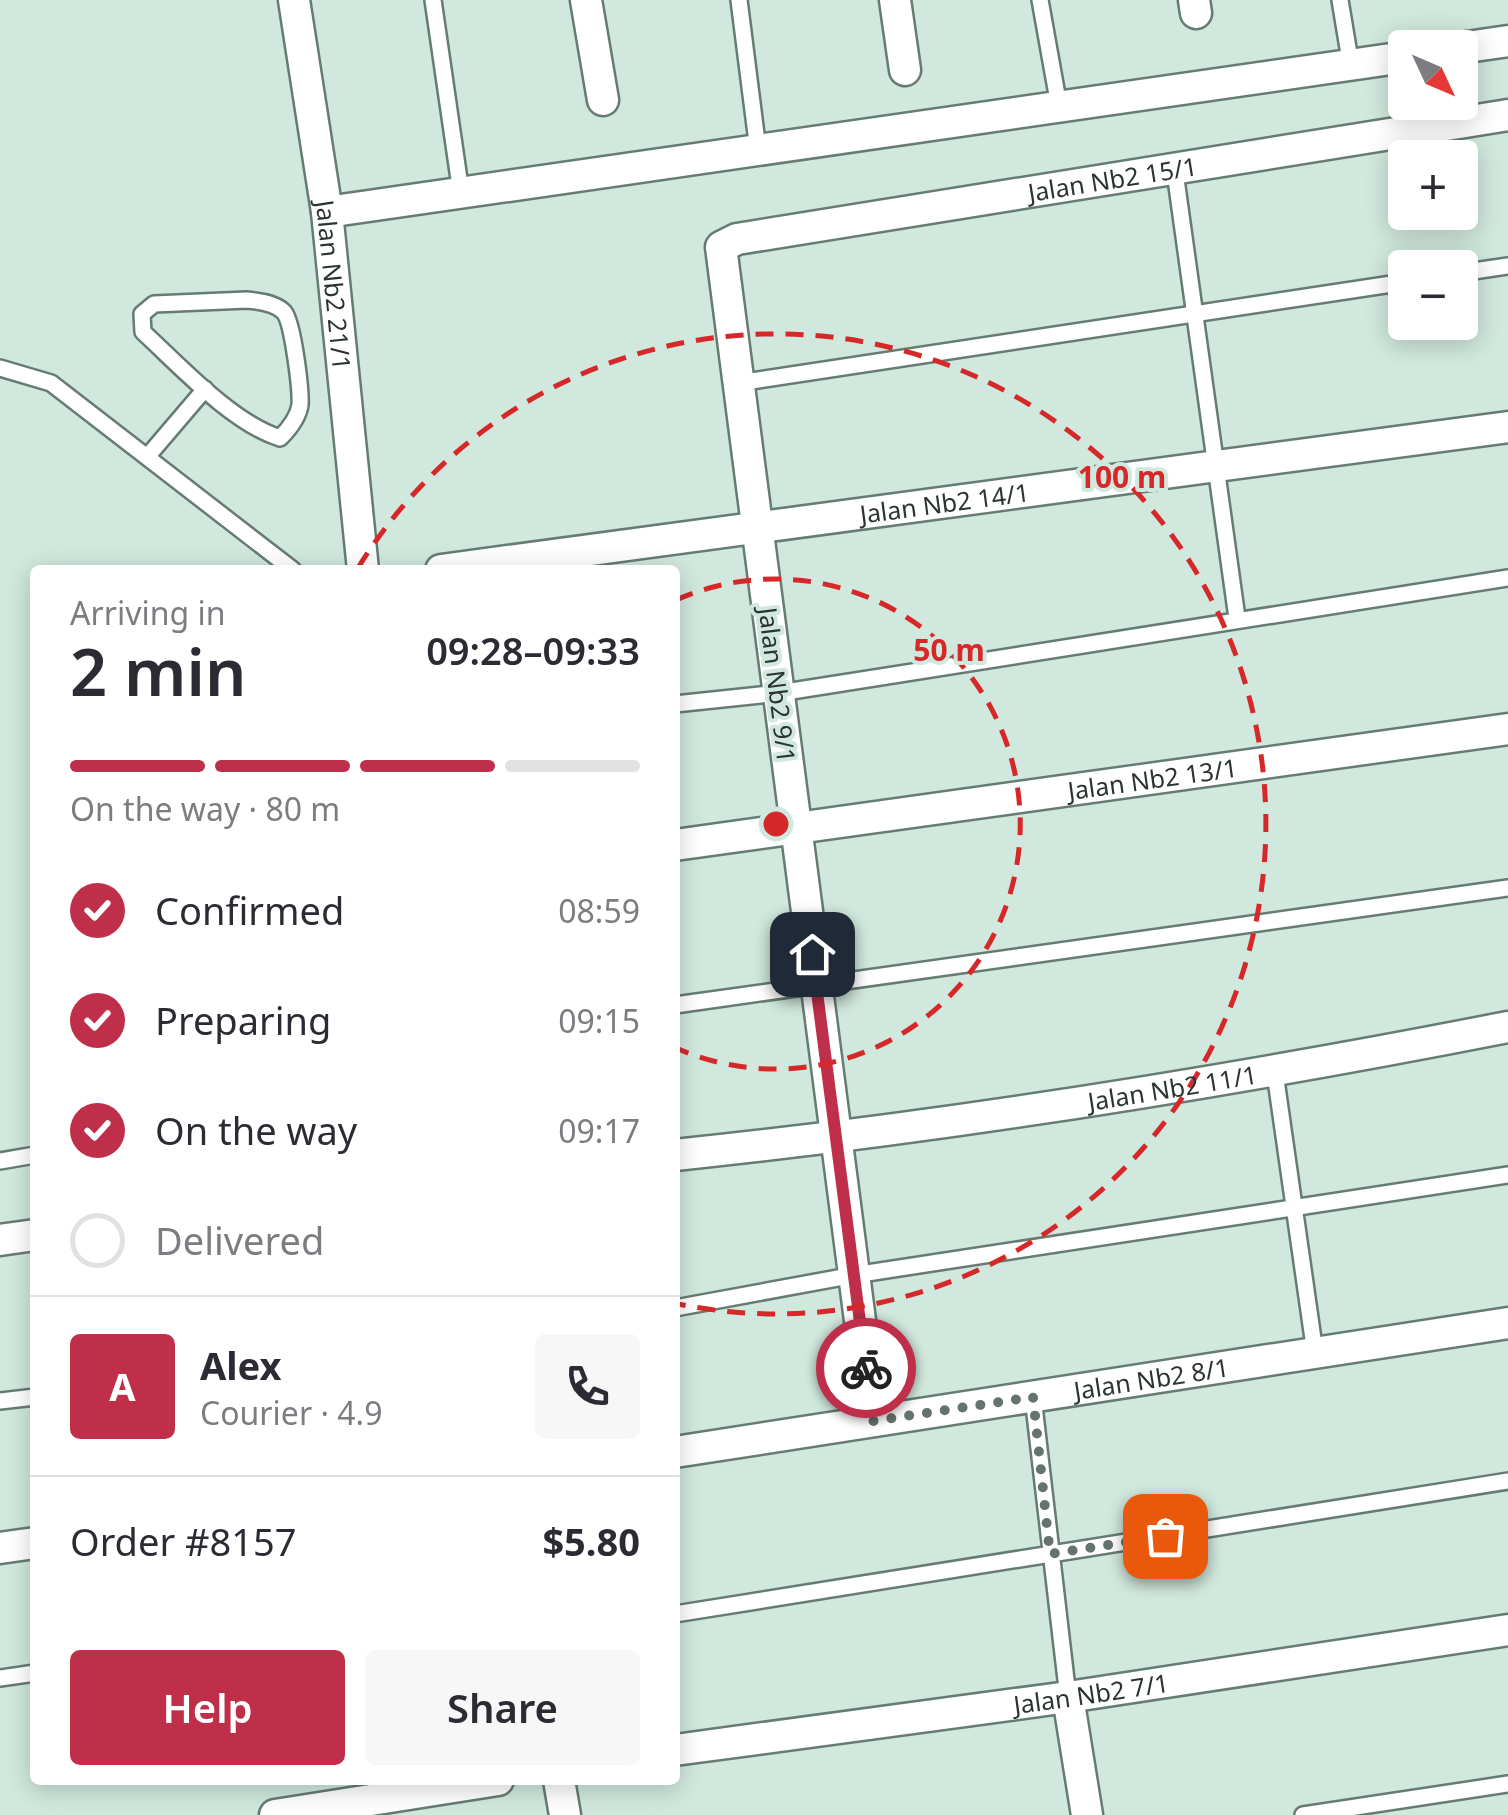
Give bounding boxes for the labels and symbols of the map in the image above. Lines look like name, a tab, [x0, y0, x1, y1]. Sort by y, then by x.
north arrow	[1388, 30, 1478, 120]
street label: Jalan Nb2 15/1	[1023, 148, 1200, 209]
street label: Jalan Nb2 21/1	[308, 196, 360, 372]
text: 100 m	[1078, 456, 1166, 497]
street label: Jalan Nb2 14/1	[856, 474, 1031, 531]
street label: Jalan Nb2 9/1	[751, 603, 804, 765]
text: 50 m	[913, 629, 985, 670]
street label: Jalan Nb2 13/1	[1063, 750, 1239, 807]
centre of rings	[758, 806, 794, 842]
pin	[770, 912, 855, 997]
street label: Jalan Nb2 11/1	[1083, 1057, 1259, 1118]
courier	[816, 1318, 916, 1418]
street label: Jalan Nb2 8/1	[1069, 1349, 1231, 1407]
pin	[1123, 1494, 1208, 1579]
street label: Jalan Nb2 7/1	[1009, 1665, 1171, 1721]

